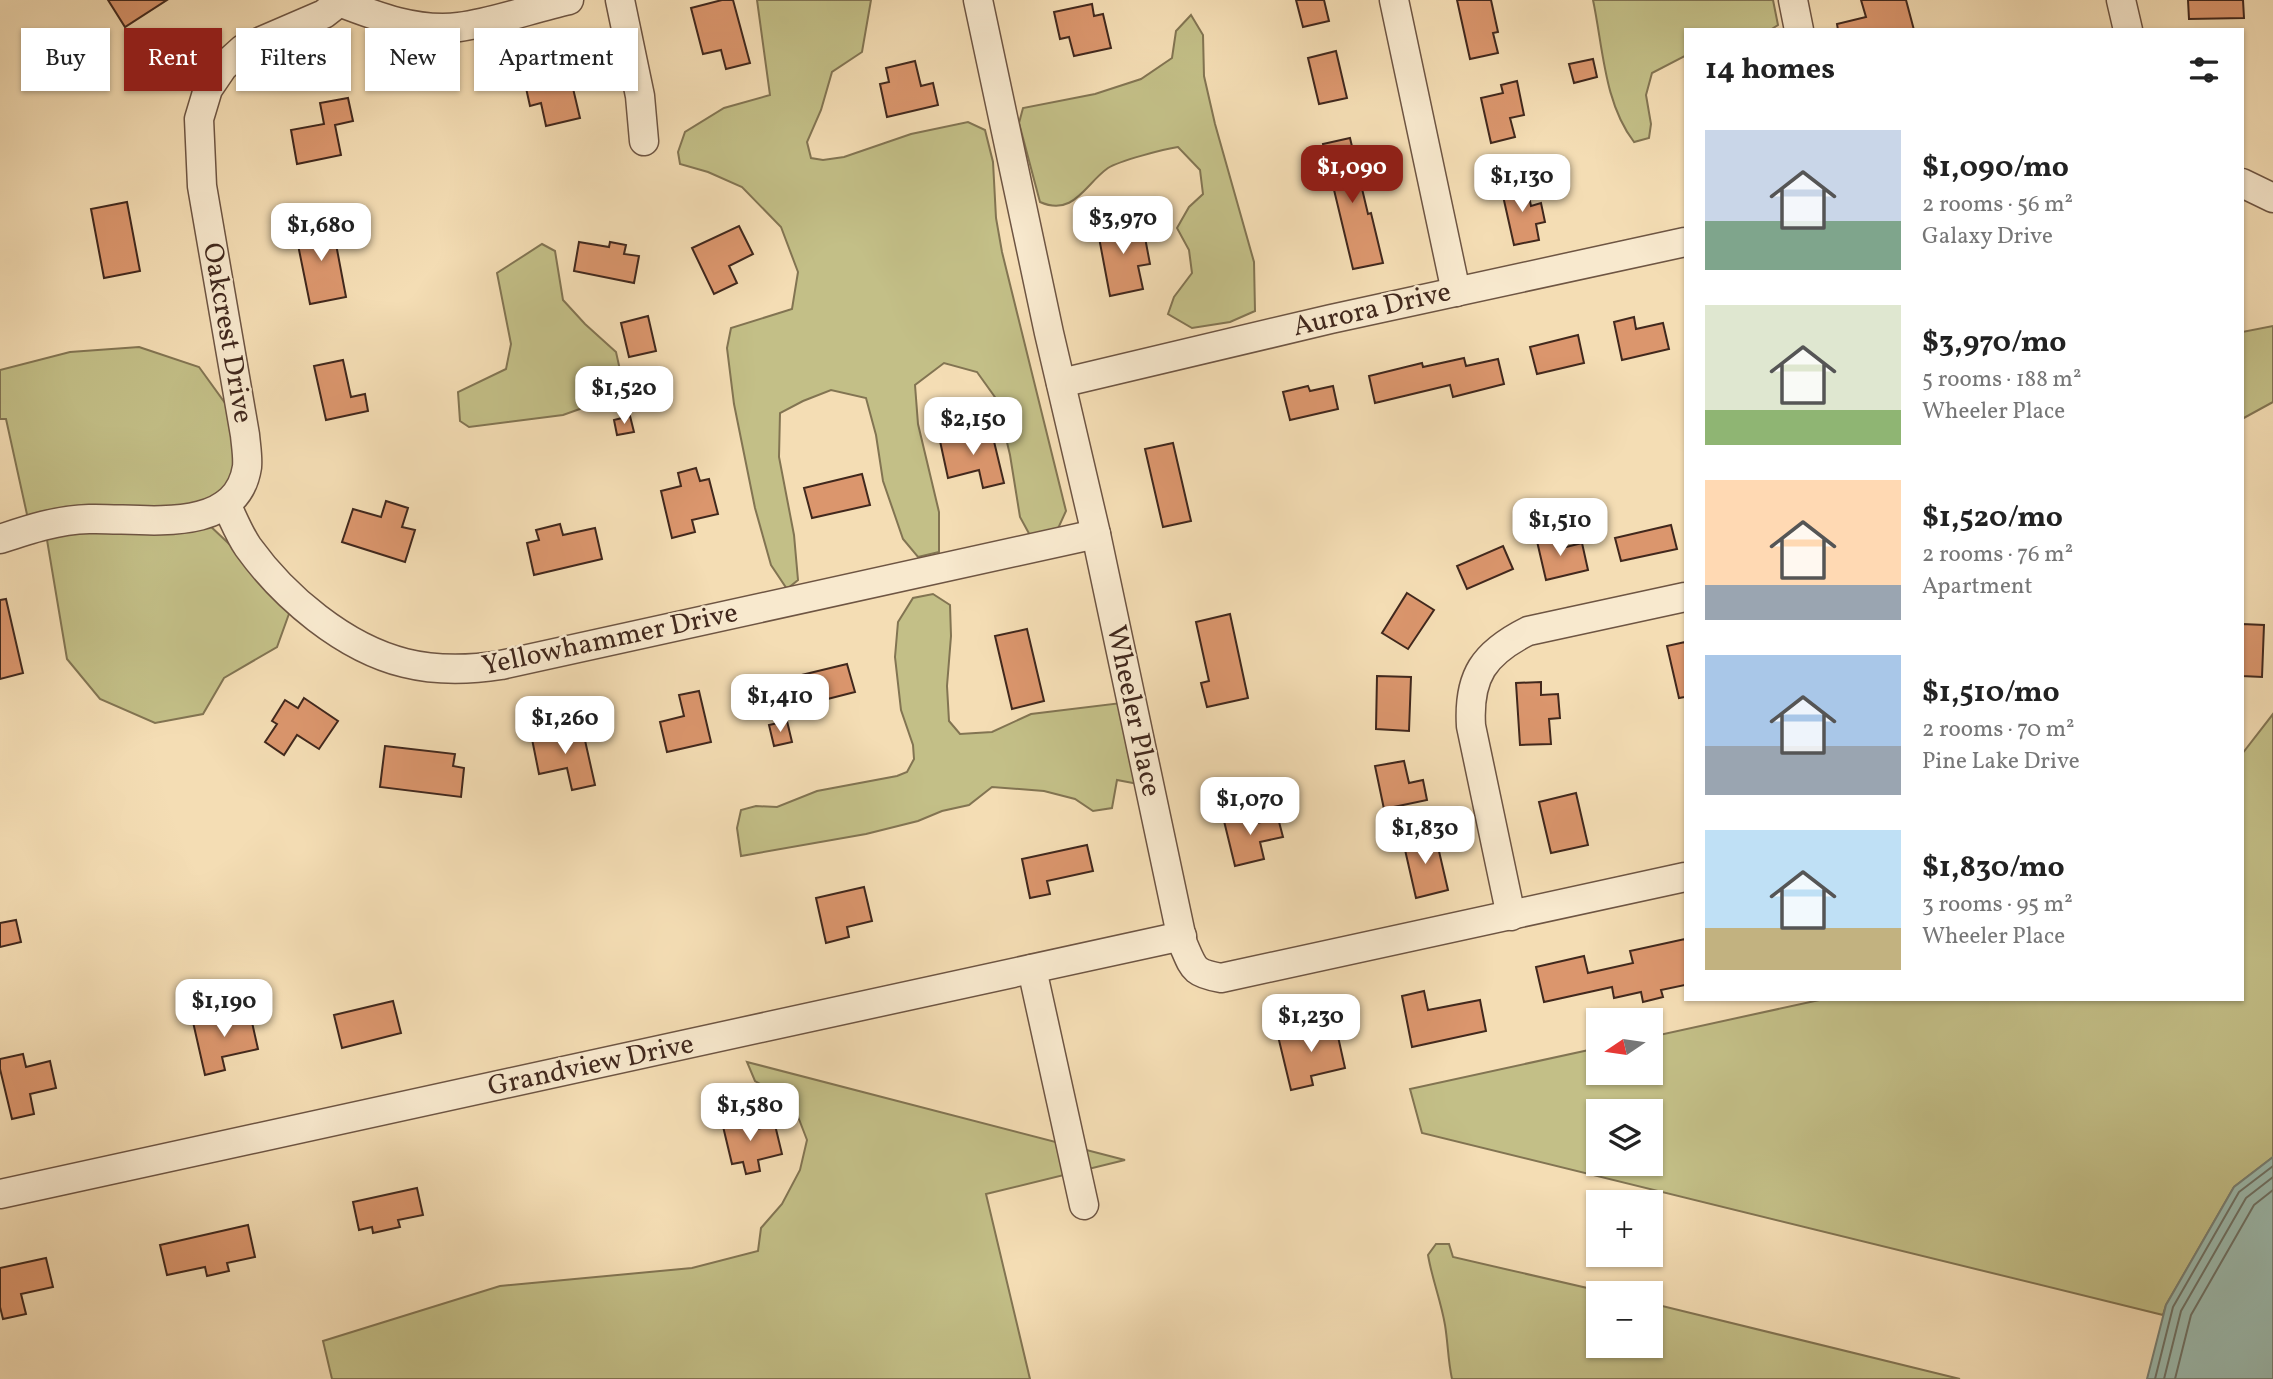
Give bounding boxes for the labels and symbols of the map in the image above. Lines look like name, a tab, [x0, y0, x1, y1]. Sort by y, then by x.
pin: $1,090	[1295, 146, 1409, 205]
pin: $1,130	[1465, 154, 1579, 214]
pin: $3,970	[1066, 196, 1180, 256]
pin: $1,680	[264, 204, 378, 263]
street label: Oakcrest Drive	[192, 240, 262, 426]
street label: Aurora Drive	[1289, 273, 1455, 347]
pin: $1,520	[567, 366, 681, 426]
pin: $2,150	[916, 398, 1030, 457]
pin: $1,510	[1503, 498, 1617, 558]
street label: Yellowhammer Drive	[478, 594, 742, 686]
street label: Wheeler Place	[1096, 622, 1170, 800]
pin: $1,410	[723, 674, 837, 734]
pin: $1,260	[508, 696, 622, 756]
pin: $1,070	[1193, 778, 1307, 837]
pin: $1,830	[1368, 806, 1482, 866]
pin: $1,190	[167, 979, 281, 1039]
pin: $1,230	[1254, 995, 1368, 1054]
north arrow	[1586, 1008, 1662, 1085]
street label: Grandview Drive	[484, 1025, 698, 1107]
pin: $1,580	[693, 1084, 807, 1143]

